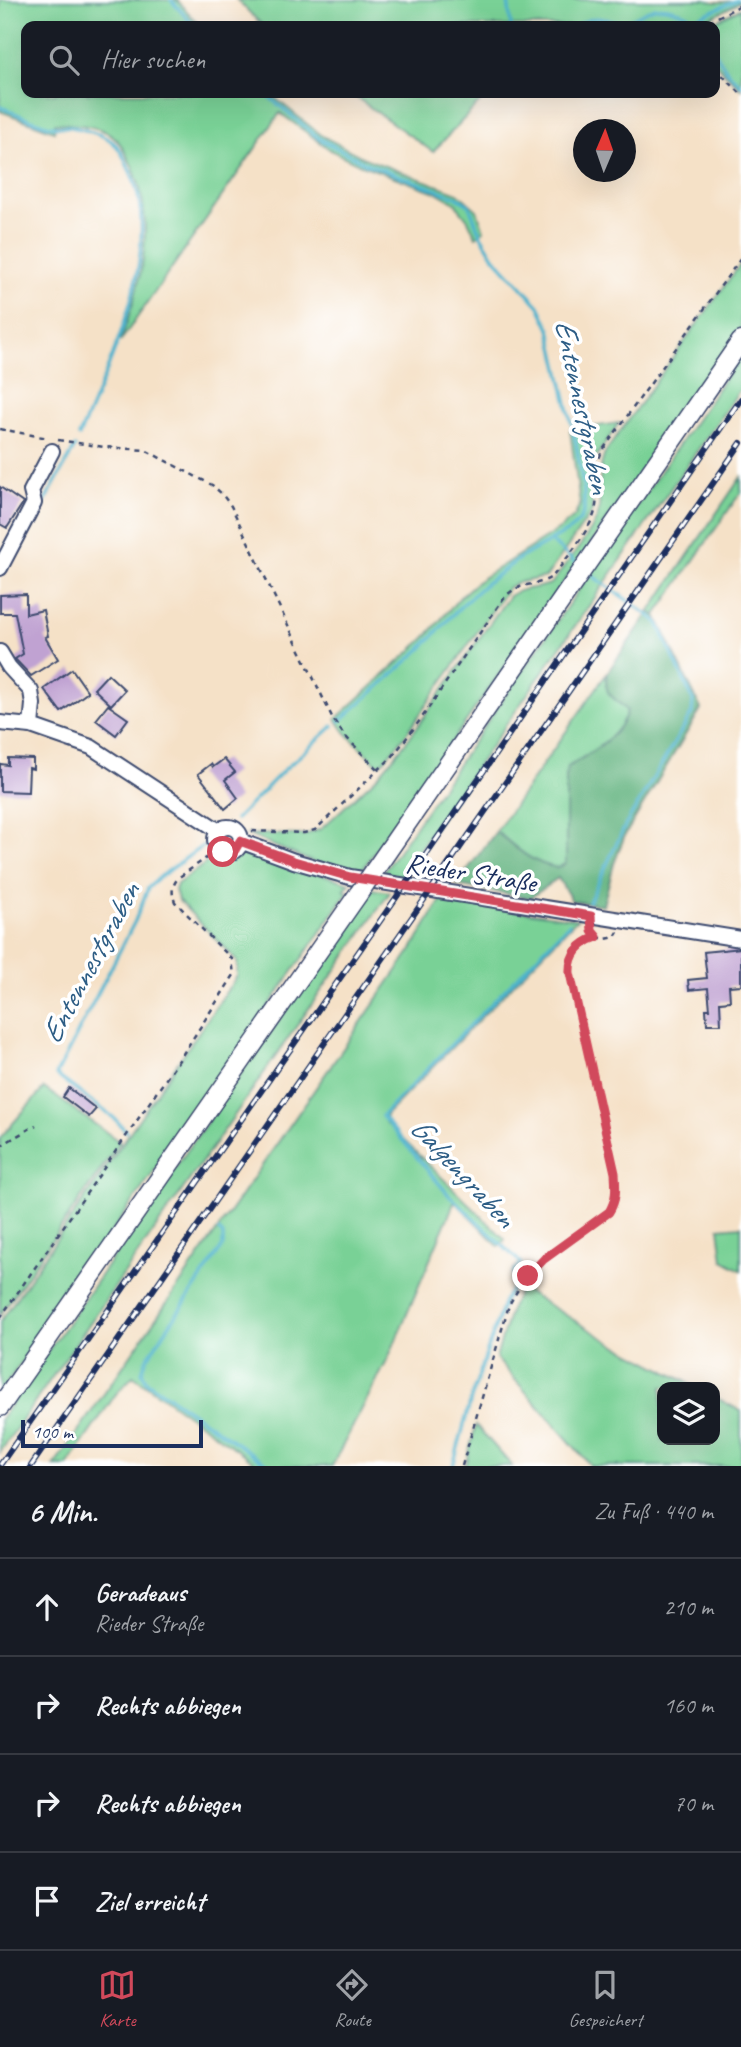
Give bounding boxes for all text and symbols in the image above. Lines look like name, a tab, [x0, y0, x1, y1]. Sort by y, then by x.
search box	[21, 21, 720, 98]
icon: search	[45, 41, 83, 79]
text: Hier suchen	[101, 43, 205, 76]
north arrow	[573, 119, 636, 182]
water label: Entennestgraben	[546, 316, 620, 498]
route start	[207, 836, 238, 867]
street label: Rieder Straße	[403, 845, 541, 900]
water label: Entennestgraben	[32, 874, 149, 1050]
water label: Galgengraben	[402, 1109, 525, 1237]
route end	[512, 1260, 543, 1291]
map controls	[657, 1382, 720, 1445]
button: layers	[657, 1382, 720, 1445]
scale bar	[21, 1417, 203, 1449]
text: 100 m	[32, 1420, 73, 1444]
text: 6 Min.	[28, 1493, 97, 1531]
text: Zu Fuß · 440 m	[594, 1497, 713, 1526]
text: Geradeaus	[95, 1576, 186, 1609]
icon: ahead	[28, 1588, 66, 1626]
text: 210 m	[664, 1593, 713, 1622]
text: Rieder Straße	[95, 1609, 203, 1638]
icon: right	[28, 1686, 66, 1724]
text: Rechts abbiegen	[95, 1689, 241, 1722]
text: 160 m	[664, 1691, 713, 1720]
icon: right	[28, 1784, 66, 1822]
text: Rechts abbiegen	[95, 1787, 241, 1820]
text: 70 m	[674, 1789, 713, 1818]
icon: arrive	[28, 1882, 66, 1920]
text: Ziel erreicht	[95, 1885, 205, 1918]
tab: Karte	[98, 1966, 136, 2032]
tab: Route	[333, 1966, 371, 2032]
tab: Gespeichert	[568, 1966, 642, 2032]

